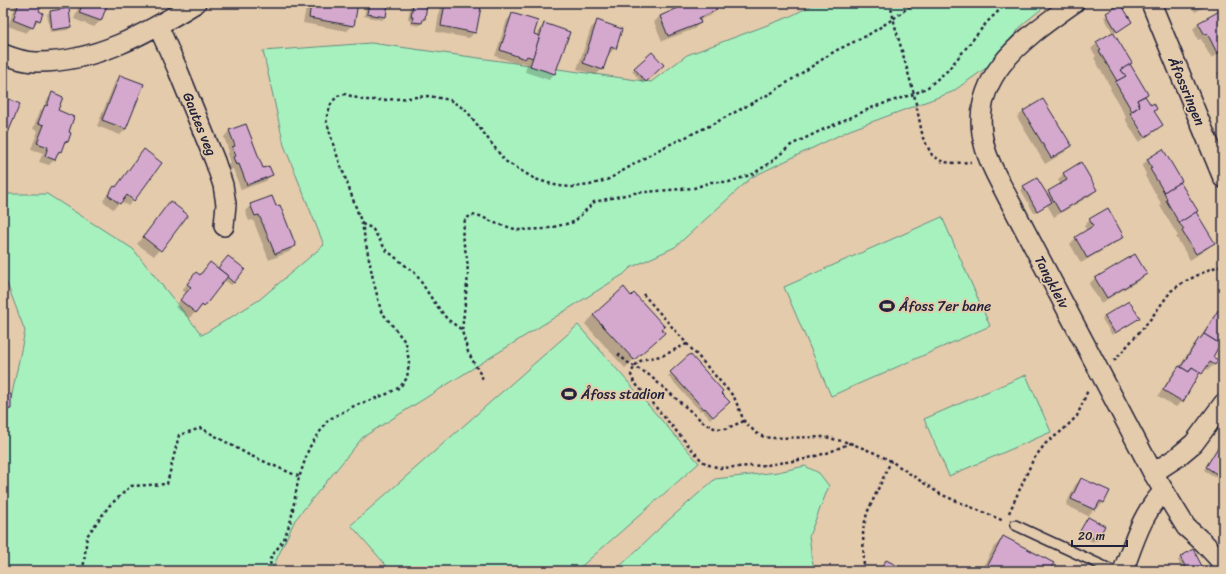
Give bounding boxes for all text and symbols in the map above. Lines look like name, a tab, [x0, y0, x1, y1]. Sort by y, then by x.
street label: Åfossringen	[1160, 52, 1213, 130]
street label: Gautes veg	[175, 88, 224, 160]
street label: Tangkleiv	[1027, 251, 1076, 314]
place label: Åfoss 7er bane	[898, 294, 991, 319]
sports icon: Åfoss 7er bane	[878, 297, 896, 315]
place label: Åfoss stadion	[580, 382, 665, 407]
sports icon: Åfoss stadion	[560, 385, 578, 403]
scale bar	[1072, 522, 1127, 548]
text: 20 m	[1078, 525, 1105, 547]

